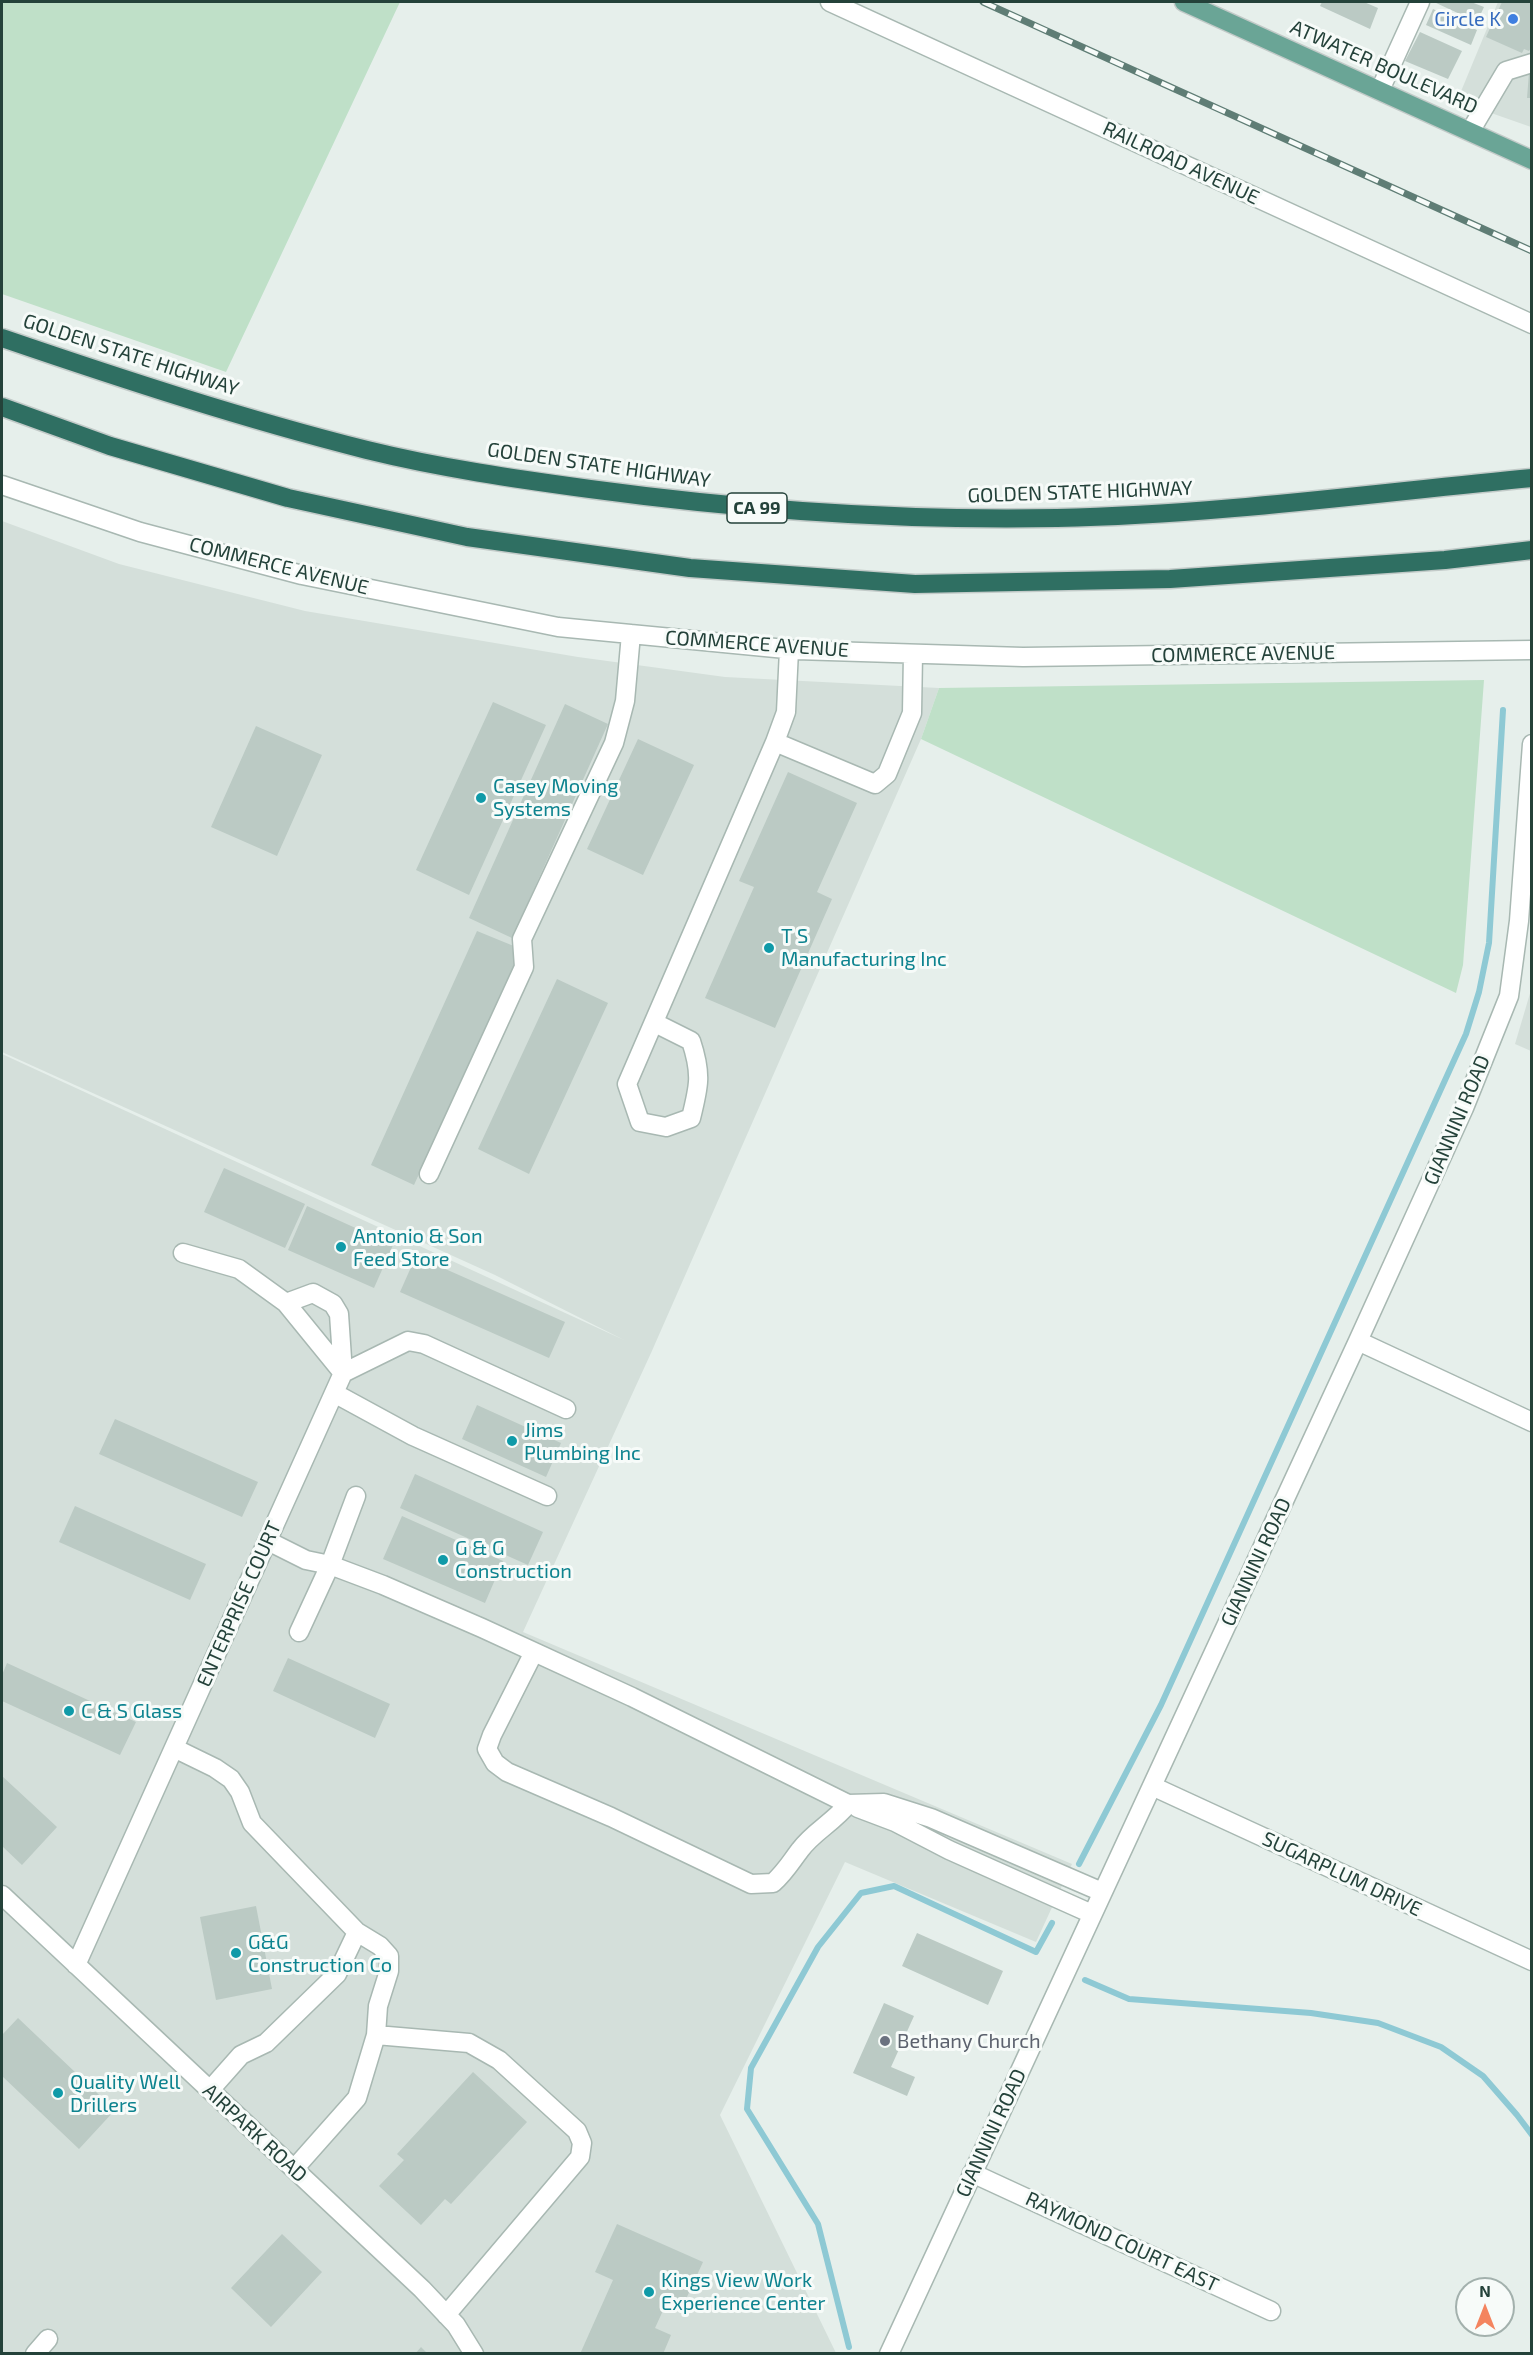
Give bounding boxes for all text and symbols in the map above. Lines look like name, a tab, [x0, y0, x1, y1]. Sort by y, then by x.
place label: Circle K	[1434, 7, 1501, 31]
marker: Circle K	[1506, 12, 1520, 26]
street label: ATWATER BOULEVARD	[1287, 15, 1481, 119]
street label: RAILROAD AVENUE	[1099, 116, 1263, 210]
street label: GOLDEN STATE HIGHWAY	[20, 309, 242, 401]
street label: GOLDEN STATE HIGHWAY	[486, 437, 712, 493]
street label: GOLDEN STATE HIGHWAY	[967, 476, 1193, 508]
road number: CA 99	[727, 493, 787, 523]
street label: COMMERCE AVENUE	[187, 532, 371, 600]
street label: COMMERCE AVENUE	[664, 626, 850, 662]
street label: COMMERCE AVENUE	[1151, 640, 1335, 668]
place label: Casey Moving Systems	[493, 774, 618, 821]
marker: Casey Moving Systems	[474, 791, 488, 805]
place label: T S Manufacturing Inc	[781, 924, 947, 971]
marker: T S Manufacturing Inc	[762, 941, 776, 955]
street label: GIANNINI ROAD	[1419, 1051, 1495, 1189]
place label: Antonio & Son Feed Store	[353, 1224, 483, 1271]
marker: Antonio & Son Feed Store	[334, 1240, 348, 1254]
place label: Jims Plumbing Inc	[524, 1418, 641, 1465]
marker: Jims Plumbing Inc	[505, 1434, 519, 1448]
street label: GIANNINI ROAD	[1216, 1494, 1296, 1630]
street label: ENTERPRISE COURT	[192, 1518, 286, 1690]
place label: G & G Construction	[455, 1536, 572, 1583]
marker: G & G Construction	[436, 1553, 450, 1567]
place label: C & S Glass	[81, 1699, 182, 1723]
marker: C & S Glass	[62, 1704, 76, 1718]
street label: SUGARPLUM DRIVE	[1258, 1827, 1426, 1921]
place label: G&G Construction Co	[248, 1930, 392, 1977]
marker: G&G Construction Co	[229, 1946, 243, 1960]
place label: Bethany Church	[897, 2029, 1041, 2053]
marker: Bethany Church	[878, 2034, 892, 2048]
street label: GIANNINI ROAD	[951, 2065, 1031, 2201]
place label: Quality Well Drillers	[70, 2070, 181, 2117]
street label: AIRPARK ROAD	[198, 2079, 312, 2187]
marker: Quality Well Drillers	[51, 2086, 65, 2100]
street label: RAYMOND COURT EAST	[1022, 2187, 1222, 2297]
place label: Kings View Work Experience Center	[661, 2268, 825, 2315]
north arrow	[1455, 2277, 1515, 2337]
text: N	[1479, 2281, 1491, 2300]
marker: Kings View Work Experience Center	[642, 2285, 656, 2299]

